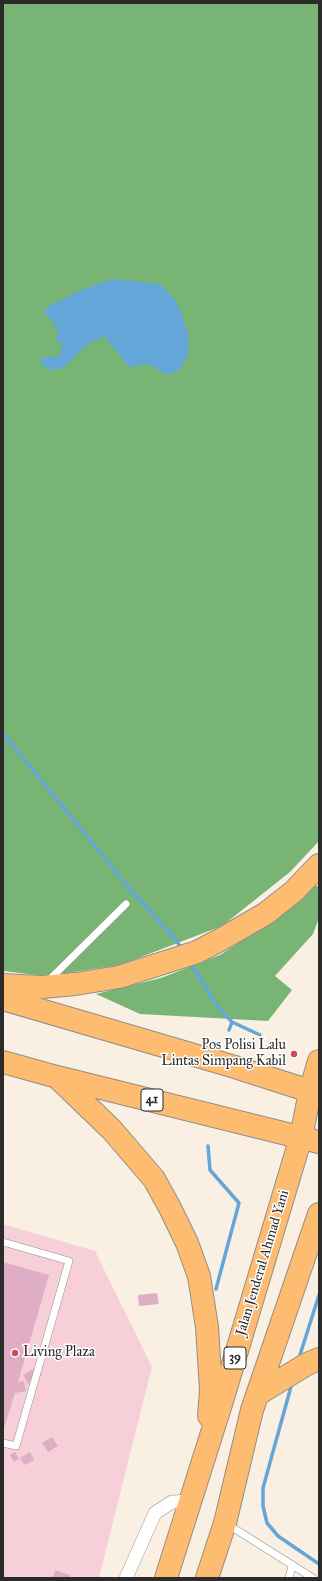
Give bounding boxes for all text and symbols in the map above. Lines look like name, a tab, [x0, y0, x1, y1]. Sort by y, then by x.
place label: Pos Polisi Lalu Lintas Simpang Kabil	[161, 1038, 286, 1070]
marker: Pos Polisi Lalu Lintas Simpang Kabil	[289, 1049, 299, 1059]
road number: 41	[141, 1089, 163, 1111]
street label: Jalan Jenderal Ahmad Yani	[233, 1188, 293, 1338]
place label: Living Plaza	[23, 1345, 95, 1361]
road number: 39	[224, 1347, 246, 1369]
marker: Living Plaza	[10, 1348, 20, 1358]

